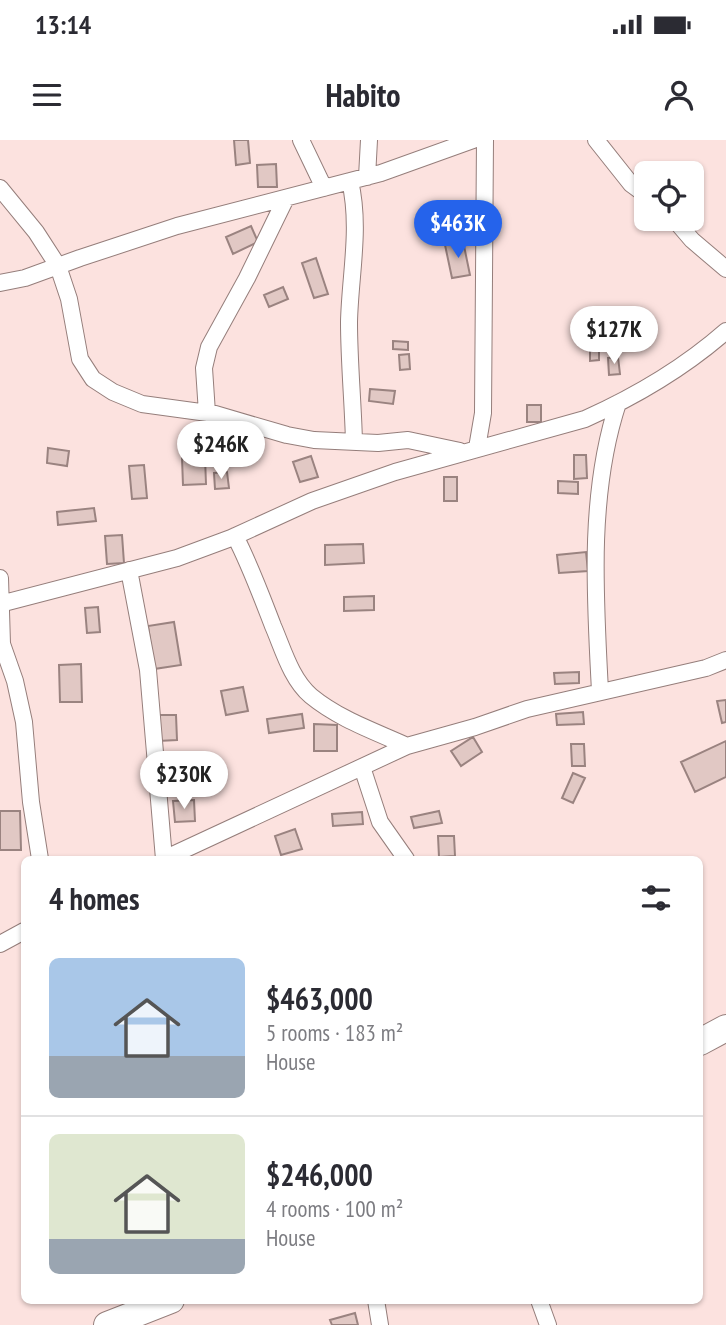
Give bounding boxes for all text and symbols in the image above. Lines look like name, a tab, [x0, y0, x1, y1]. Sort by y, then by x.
text: 13:14	[35, 8, 91, 41]
text: Habito	[325, 74, 401, 116]
icon: menu	[28, 76, 66, 114]
icon: person	[660, 76, 698, 114]
map controls	[634, 161, 704, 231]
button: locate	[634, 161, 704, 231]
pin: $463K	[409, 200, 507, 260]
text: $463K	[430, 208, 486, 237]
pin: $127K	[565, 306, 663, 366]
text: $127K	[586, 314, 642, 343]
pin: $246K	[172, 422, 270, 481]
text: $246K	[193, 429, 249, 458]
pin: $230K	[135, 752, 233, 811]
text: $230K	[156, 759, 212, 788]
text: 4 homes	[49, 879, 140, 918]
icon: filters	[637, 879, 675, 917]
text: $463,000	[266, 979, 373, 1018]
icon: home	[105, 986, 189, 1070]
text: 5 rooms · 183 m²	[266, 1018, 403, 1047]
text: House	[266, 1047, 316, 1076]
text: $246,000	[266, 1155, 373, 1194]
icon: home	[105, 1162, 189, 1246]
text: 4 rooms · 100 m²	[266, 1194, 403, 1223]
text: House	[266, 1223, 316, 1252]

